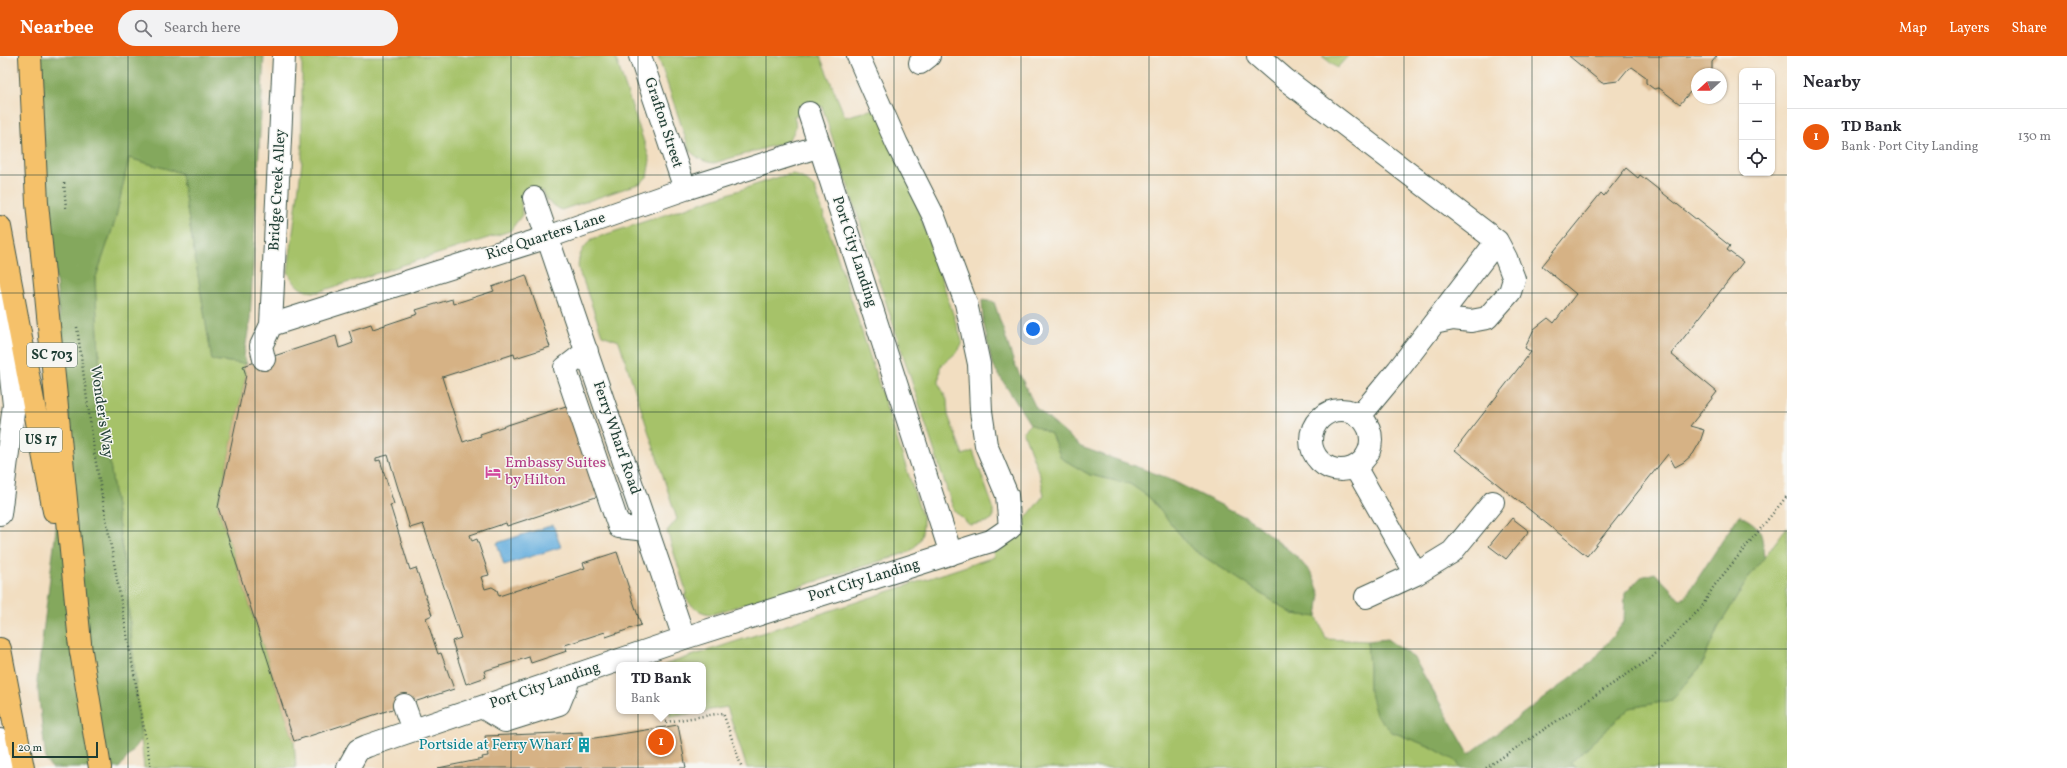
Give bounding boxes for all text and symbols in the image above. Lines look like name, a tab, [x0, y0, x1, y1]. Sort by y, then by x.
search box	[118, 10, 398, 46]
text: Nearbee	[20, 15, 94, 41]
icon: search	[132, 17, 154, 39]
text: Search here	[164, 18, 241, 39]
text: Map	[1899, 19, 1927, 38]
text: Layers	[1949, 19, 1989, 38]
text: Share	[2011, 19, 2047, 38]
north arrow	[1691, 68, 1727, 104]
map controls	[1739, 68, 1775, 176]
button: +	[1739, 68, 1775, 104]
text: Nearby	[1803, 71, 1861, 94]
street label: Grafton Street	[638, 75, 688, 171]
button: −	[1739, 104, 1775, 140]
text: TD Bank	[1841, 117, 1902, 138]
street label: Bridge Creek Alley	[264, 128, 292, 252]
text: 1	[1813, 128, 1819, 146]
text: 130 m	[2018, 128, 2051, 146]
text: Bank · Port City Landing	[1841, 138, 1978, 156]
button: locate	[1739, 140, 1775, 176]
street label: Port City Landing	[826, 194, 882, 311]
street label: Rice Quarters Lane	[483, 208, 609, 266]
your location	[1023, 319, 1043, 339]
road number: SC 703	[27, 343, 77, 367]
street label: Wonder's Way	[84, 364, 118, 460]
street label: Ferry Wharf Road	[587, 378, 645, 498]
road number: US 17	[20, 428, 62, 452]
place label: Embassy Suites by Hilton	[505, 453, 606, 491]
hotel icon: Embassy Suites by Hilton	[484, 463, 502, 481]
street label: Port City Landing	[806, 554, 923, 608]
street label: Port City Landing	[487, 657, 603, 715]
popup	[616, 662, 706, 714]
text: TD Bank	[631, 669, 691, 690]
text: Bank	[631, 690, 660, 708]
pin: 1	[648, 727, 674, 757]
place label: Portside at Ferry Wharf	[419, 735, 574, 756]
building icon: Portside at Ferry Wharf	[575, 736, 593, 754]
scale bar	[12, 740, 98, 759]
text: 20 m	[18, 741, 42, 756]

